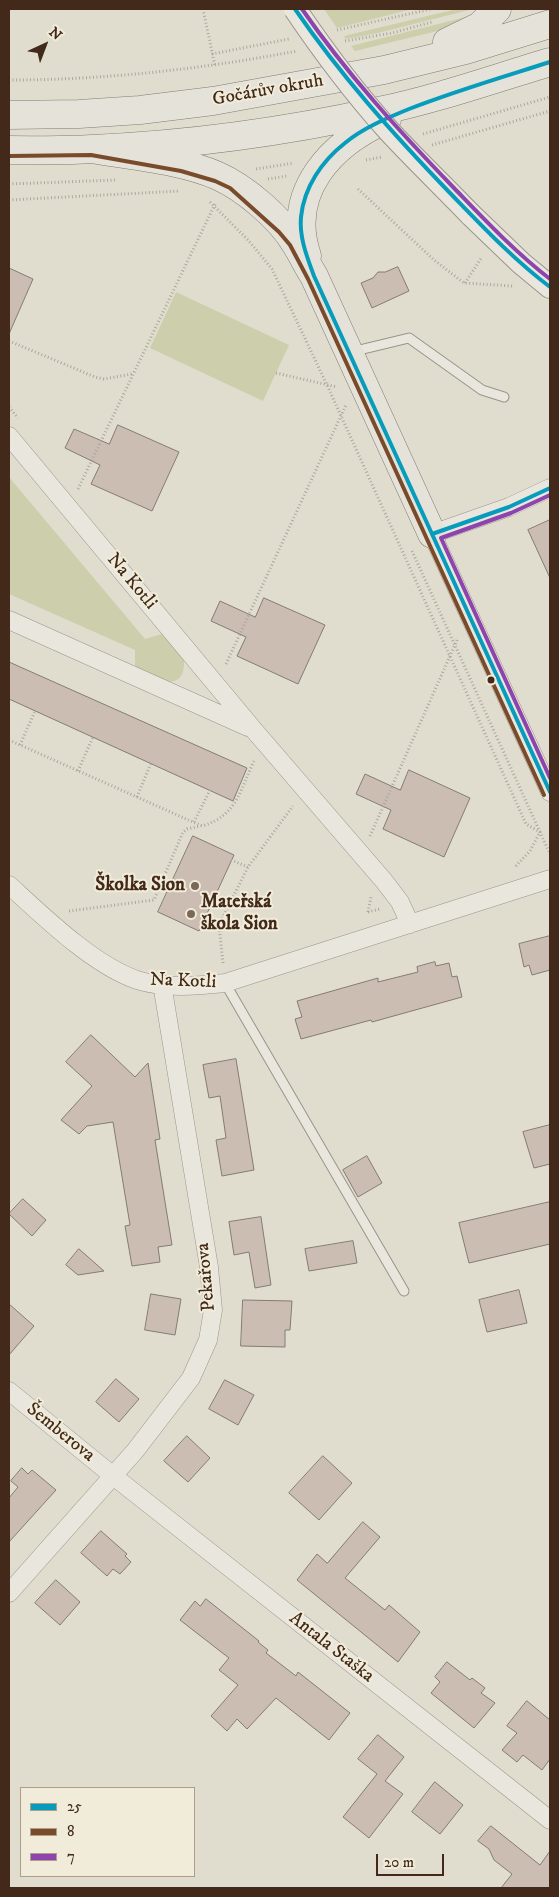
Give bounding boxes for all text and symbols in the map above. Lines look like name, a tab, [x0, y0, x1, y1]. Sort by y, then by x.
north arrow	[20, 20, 70, 70]
text: N	[45, 24, 66, 45]
street label: Gočárův okruh	[211, 70, 325, 112]
street label: Na Kotli	[101, 549, 161, 615]
unlabelled marker	[486, 675, 496, 685]
place label: Školka Sion	[95, 875, 185, 897]
marker: Školka Sion	[189, 880, 201, 892]
place label: Mateřská škola Sion	[201, 892, 278, 936]
marker: Mateřská škola Sion	[185, 908, 197, 920]
street label: Na Kotli	[149, 969, 217, 995]
street label: Pekařova	[193, 1242, 221, 1312]
street label: Šemberova	[21, 1398, 99, 1468]
street label: Antala Staška	[284, 1608, 378, 1688]
legend	[20, 1787, 195, 1877]
text: 25	[67, 1797, 82, 1816]
text: 8	[67, 1822, 75, 1841]
scale bar	[379, 1844, 446, 1876]
text: 7	[67, 1847, 75, 1866]
text: 20 m	[384, 1853, 414, 1872]

